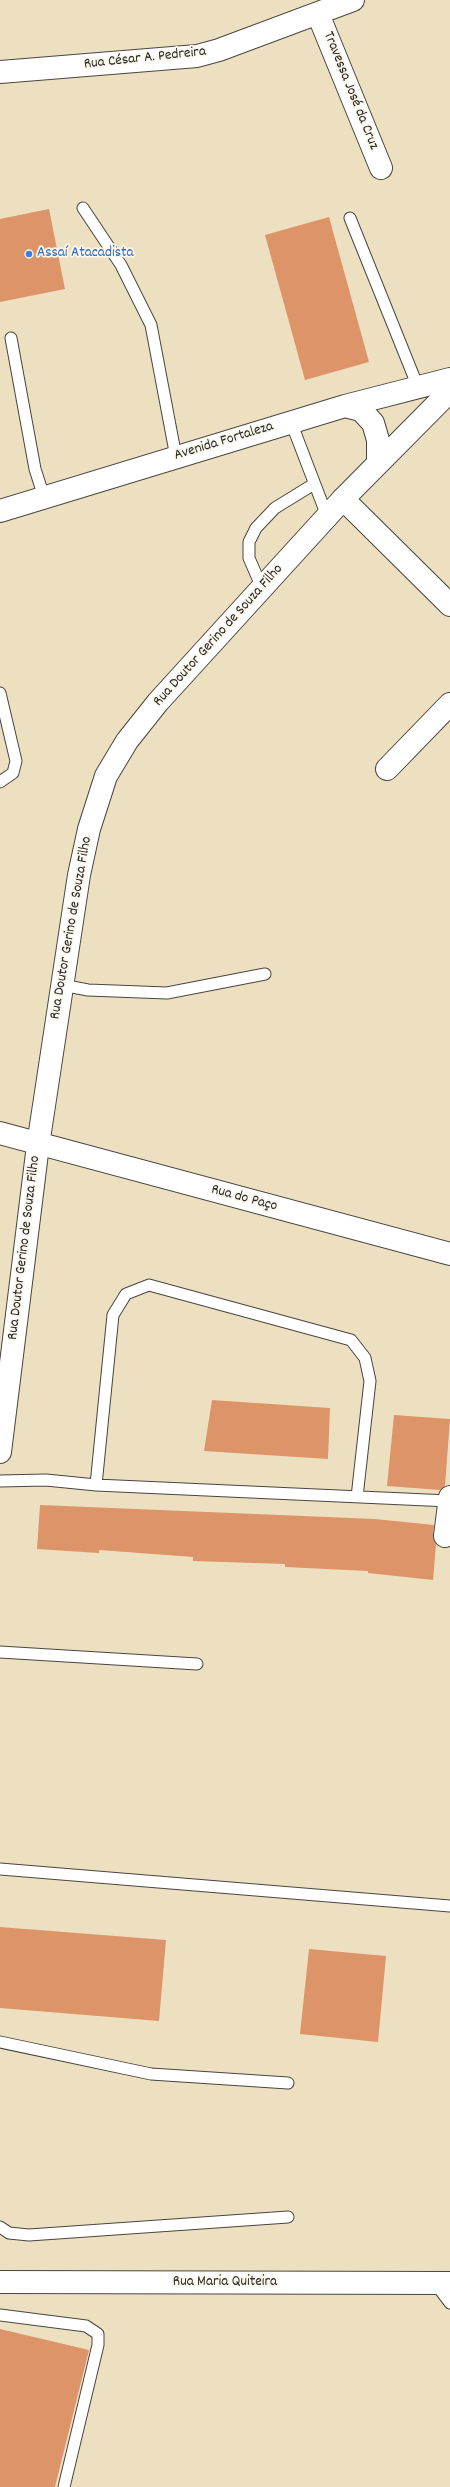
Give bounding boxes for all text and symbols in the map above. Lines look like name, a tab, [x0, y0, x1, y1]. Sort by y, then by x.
street label: Travessa José da Cruz	[318, 29, 382, 153]
street label: Rua César A. Pedreira	[83, 44, 207, 74]
place label: Assaí Atacadista	[37, 245, 134, 263]
marker: Assaí Atacadista	[24, 249, 34, 259]
street label: Avenida Fortaleza	[172, 418, 276, 466]
street label: Rua Doutor Gerino de Souza Filho	[150, 561, 288, 711]
street label: Rua Doutor Gerino de Souza Filho	[47, 835, 97, 1021]
street label: Rua Doutor Gerino de Souza Filho	[5, 1155, 45, 1341]
street label: Rua do Paço	[209, 1182, 279, 1216]
street label: Rua Maria Quiteira	[173, 2274, 277, 2292]

